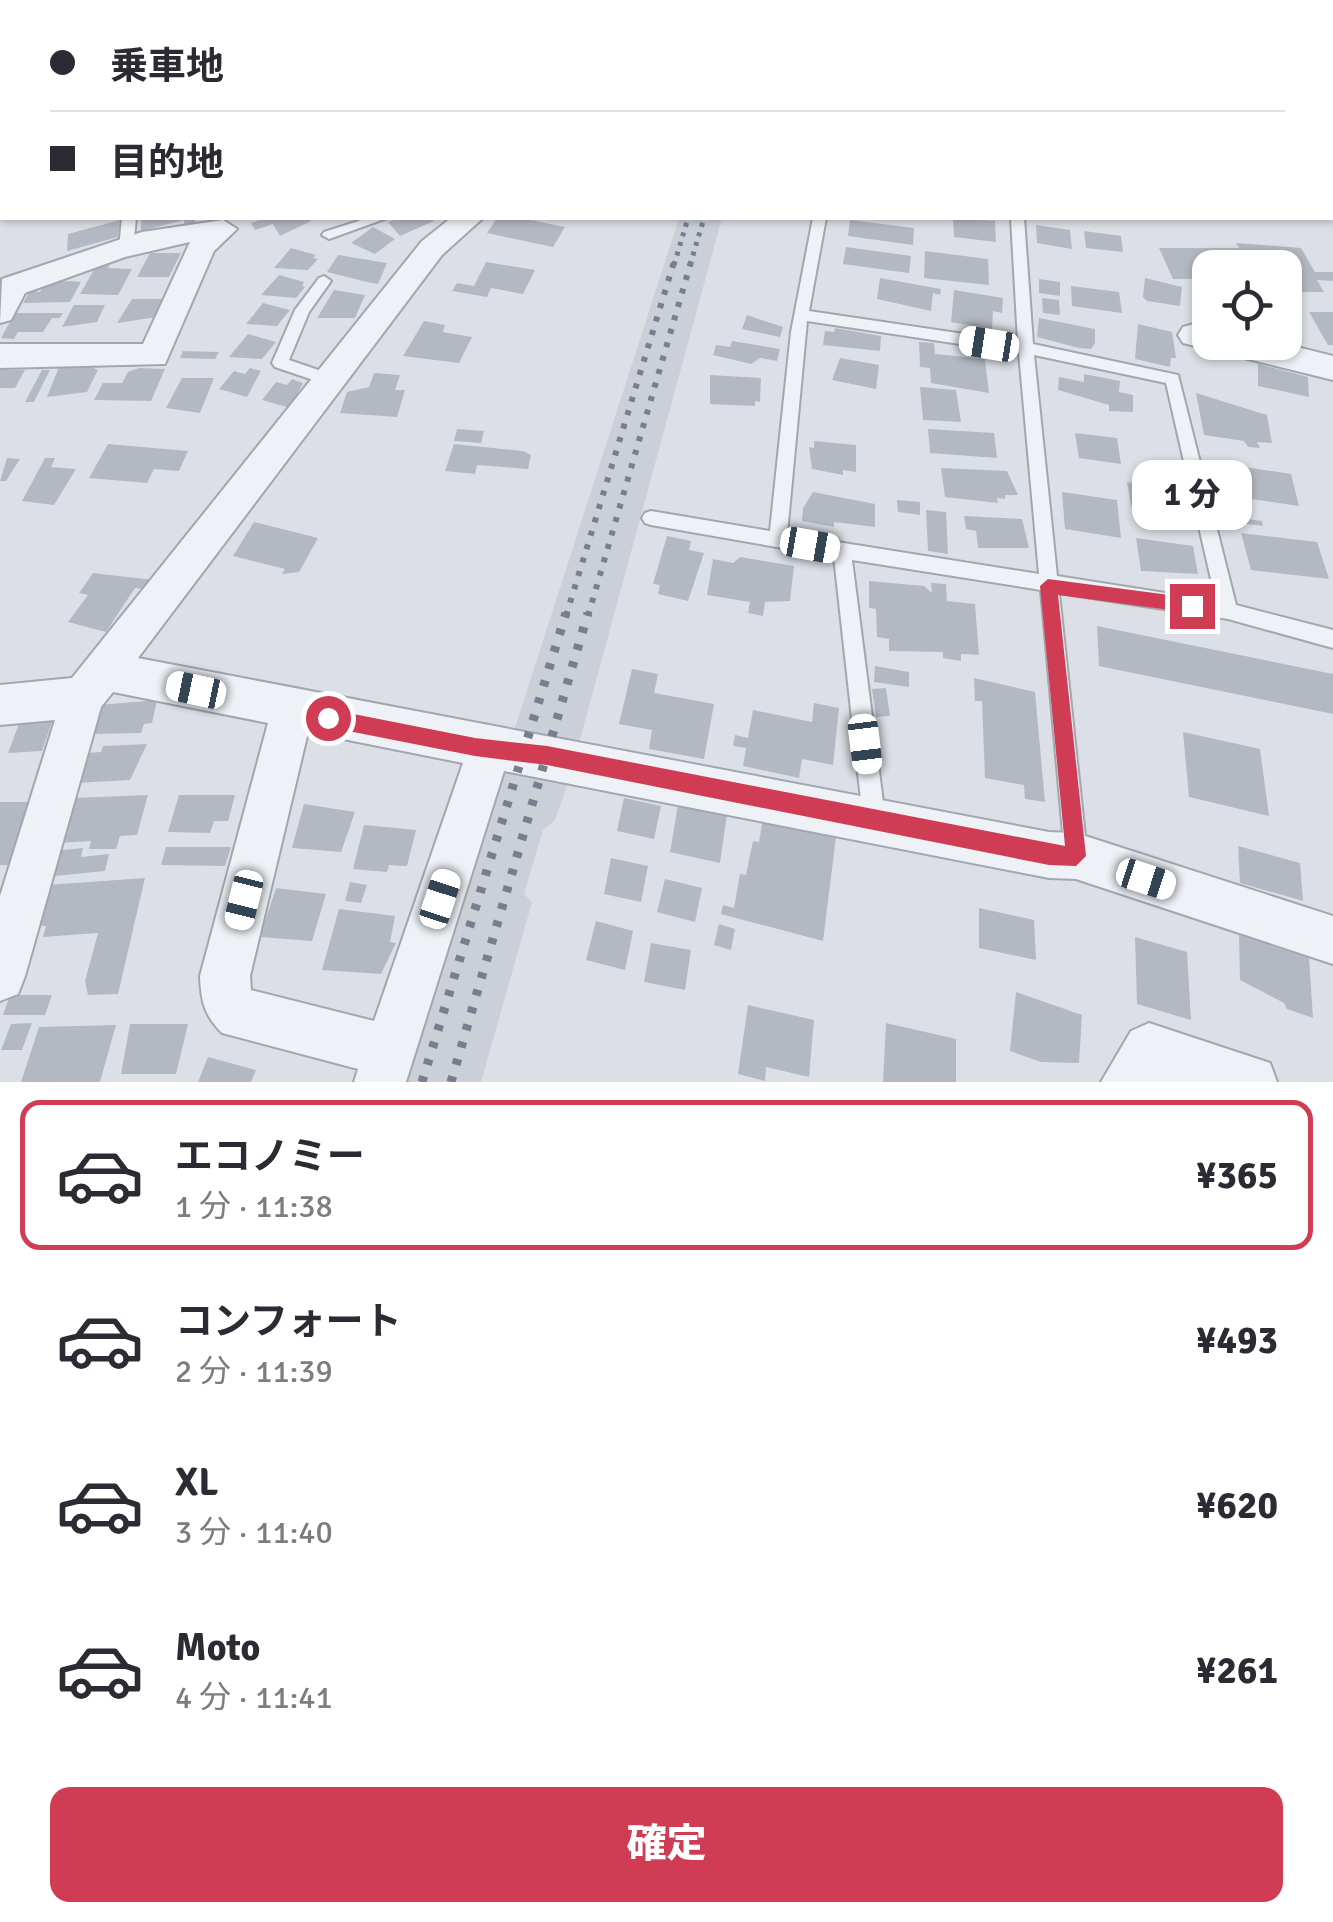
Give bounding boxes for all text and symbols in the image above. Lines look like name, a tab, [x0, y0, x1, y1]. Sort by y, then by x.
text: 乗車地	[110, 43, 224, 90]
text: 目的地	[110, 139, 224, 186]
map controls	[1192, 250, 1302, 360]
button: locate	[1192, 250, 1302, 360]
car	[957, 324, 1021, 364]
callout: 1 分	[1132, 461, 1252, 531]
text: 1 分	[1164, 475, 1220, 514]
car	[778, 525, 842, 565]
route end	[1170, 584, 1215, 629]
car	[164, 669, 228, 711]
route start	[306, 696, 351, 741]
car	[846, 712, 884, 776]
car	[1113, 855, 1179, 903]
car	[416, 866, 464, 932]
car	[222, 867, 266, 933]
icon: car	[55, 1130, 145, 1220]
text: エコノミー	[175, 1133, 365, 1180]
text: ¥365	[1196, 1152, 1278, 1199]
text: 1 分 · 11:38	[175, 1187, 333, 1226]
icon: car	[55, 1295, 145, 1385]
text: コンフォート	[175, 1298, 402, 1345]
text: ¥493	[1196, 1317, 1278, 1364]
text: 2 分 · 11:39	[175, 1352, 333, 1391]
text: XL	[175, 1459, 218, 1506]
icon: car	[55, 1460, 145, 1550]
text: ¥620	[1196, 1482, 1278, 1529]
text: 3 分 · 11:40	[175, 1513, 333, 1552]
text: Moto	[175, 1624, 260, 1671]
icon: car	[55, 1625, 145, 1715]
text: ¥261	[1196, 1647, 1278, 1694]
text: 4 分 · 11:41	[175, 1678, 333, 1717]
button: 確定	[50, 1787, 1283, 1902]

